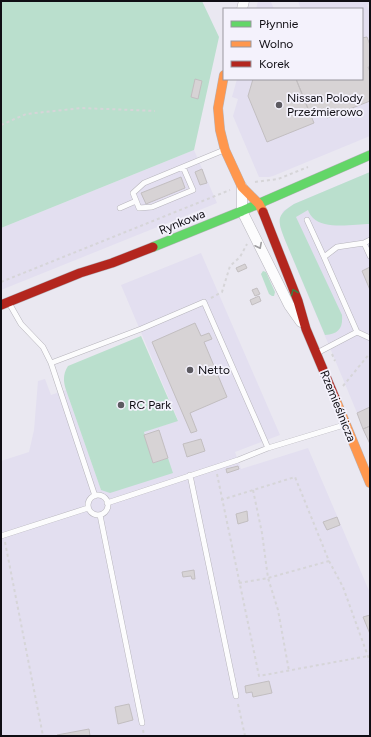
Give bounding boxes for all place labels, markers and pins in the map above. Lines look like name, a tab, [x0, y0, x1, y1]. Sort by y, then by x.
place label: Nissan Polody Przeźmierowo	[287, 91, 363, 119]
marker: Nissan Polody Przeźmierowo	[274, 100, 284, 110]
place label: Netto	[198, 363, 230, 377]
marker: Netto	[185, 365, 195, 375]
place label: RC Park	[129, 398, 171, 412]
marker: RC Park	[116, 400, 126, 410]

